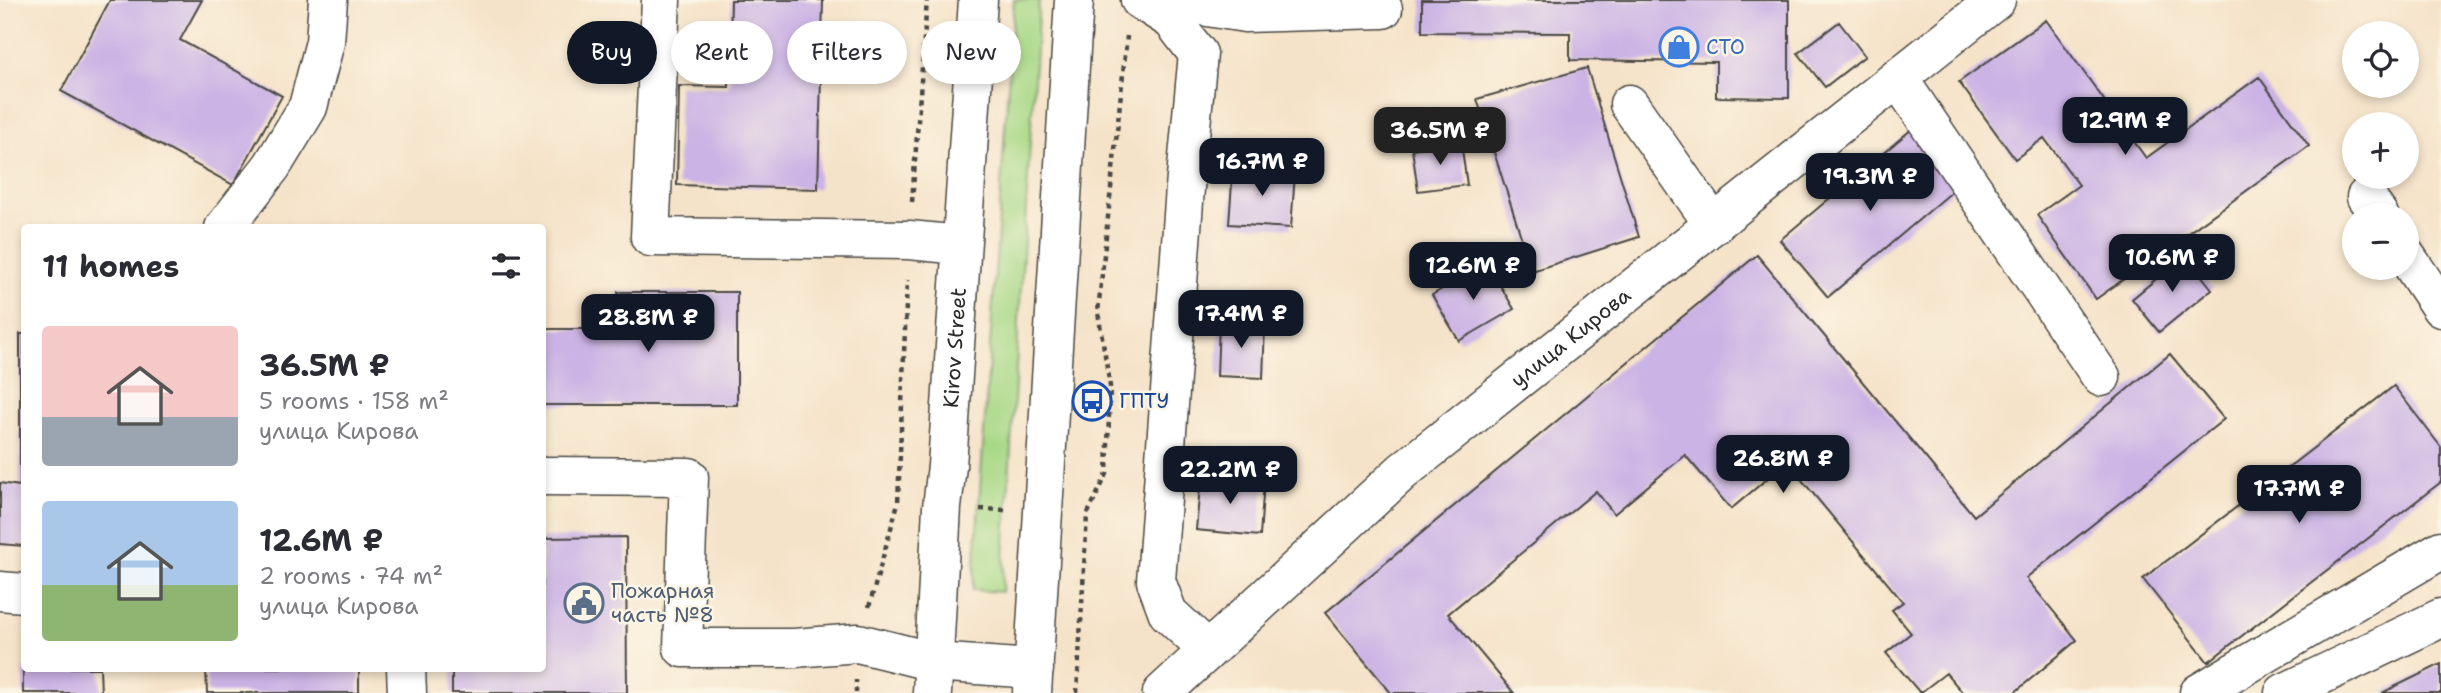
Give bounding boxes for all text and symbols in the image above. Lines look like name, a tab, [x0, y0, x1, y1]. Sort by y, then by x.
chip: Buy	[567, 21, 657, 84]
chip: Rent	[671, 21, 773, 84]
chip: Filters	[787, 21, 907, 84]
chip: New	[921, 21, 1021, 84]
map controls	[2342, 21, 2419, 280]
button: locate	[2342, 21, 2419, 98]
shop icon: СТО	[1658, 26, 1700, 68]
place label: СТО	[1706, 33, 1745, 61]
pin: 12.9M ₽	[2060, 97, 2190, 157]
text: 12.9M ₽	[2078, 105, 2172, 135]
pin: 36.5M ₽	[1375, 108, 1505, 167]
button: +	[2342, 112, 2419, 189]
text: 36.5M ₽	[1390, 115, 1490, 145]
pin: 16.7M ₽	[1197, 138, 1327, 198]
text: 16.7M ₽	[1215, 146, 1309, 176]
pin: 19.3M ₽	[1805, 154, 1935, 213]
text: 19.3M ₽	[1822, 161, 1918, 191]
button: −	[2342, 203, 2419, 280]
pin: 10.6M ₽	[2107, 234, 2237, 294]
text: 10.6M ₽	[2125, 242, 2219, 272]
pin: 12.6M ₽	[1408, 243, 1538, 302]
text: 11 homes	[42, 246, 179, 287]
icon: filters	[487, 247, 525, 285]
text: 12.6M ₽	[1425, 250, 1521, 280]
street label: улица Кирова	[1505, 281, 1637, 394]
street label: Kirov Street	[937, 287, 973, 409]
pin: 17.4M ₽	[1176, 290, 1306, 350]
pin: 28.8M ₽	[583, 294, 713, 354]
text: 17.4M ₽	[1194, 298, 1288, 328]
text: 28.8M ₽	[597, 302, 699, 332]
text: 36.5M ₽	[259, 345, 390, 386]
icon: home	[98, 354, 182, 438]
bus stop icon: ГПТУ	[1071, 380, 1113, 422]
text: 5 rooms · 158 m²	[259, 386, 449, 416]
place label: ГПТУ	[1119, 387, 1169, 415]
text: улица Кирова	[259, 416, 419, 446]
pin: 26.8M ₽	[1718, 435, 1848, 495]
text: 26.8M ₽	[1732, 443, 1834, 473]
pin: 22.2M ₽	[1165, 447, 1295, 506]
text: 22.2M ₽	[1179, 454, 1281, 484]
pin: 17.7M ₽	[2234, 466, 2364, 525]
text: 17.7M ₽	[2253, 473, 2345, 503]
text: 12.6M ₽	[259, 520, 383, 561]
icon: home	[98, 529, 182, 613]
text: 2 rooms · 74 m²	[259, 561, 443, 591]
place label: Пожарная часть №8	[611, 577, 715, 629]
public building icon: Пожарная часть №8	[563, 582, 605, 624]
text: улица Кирова	[259, 591, 419, 621]

